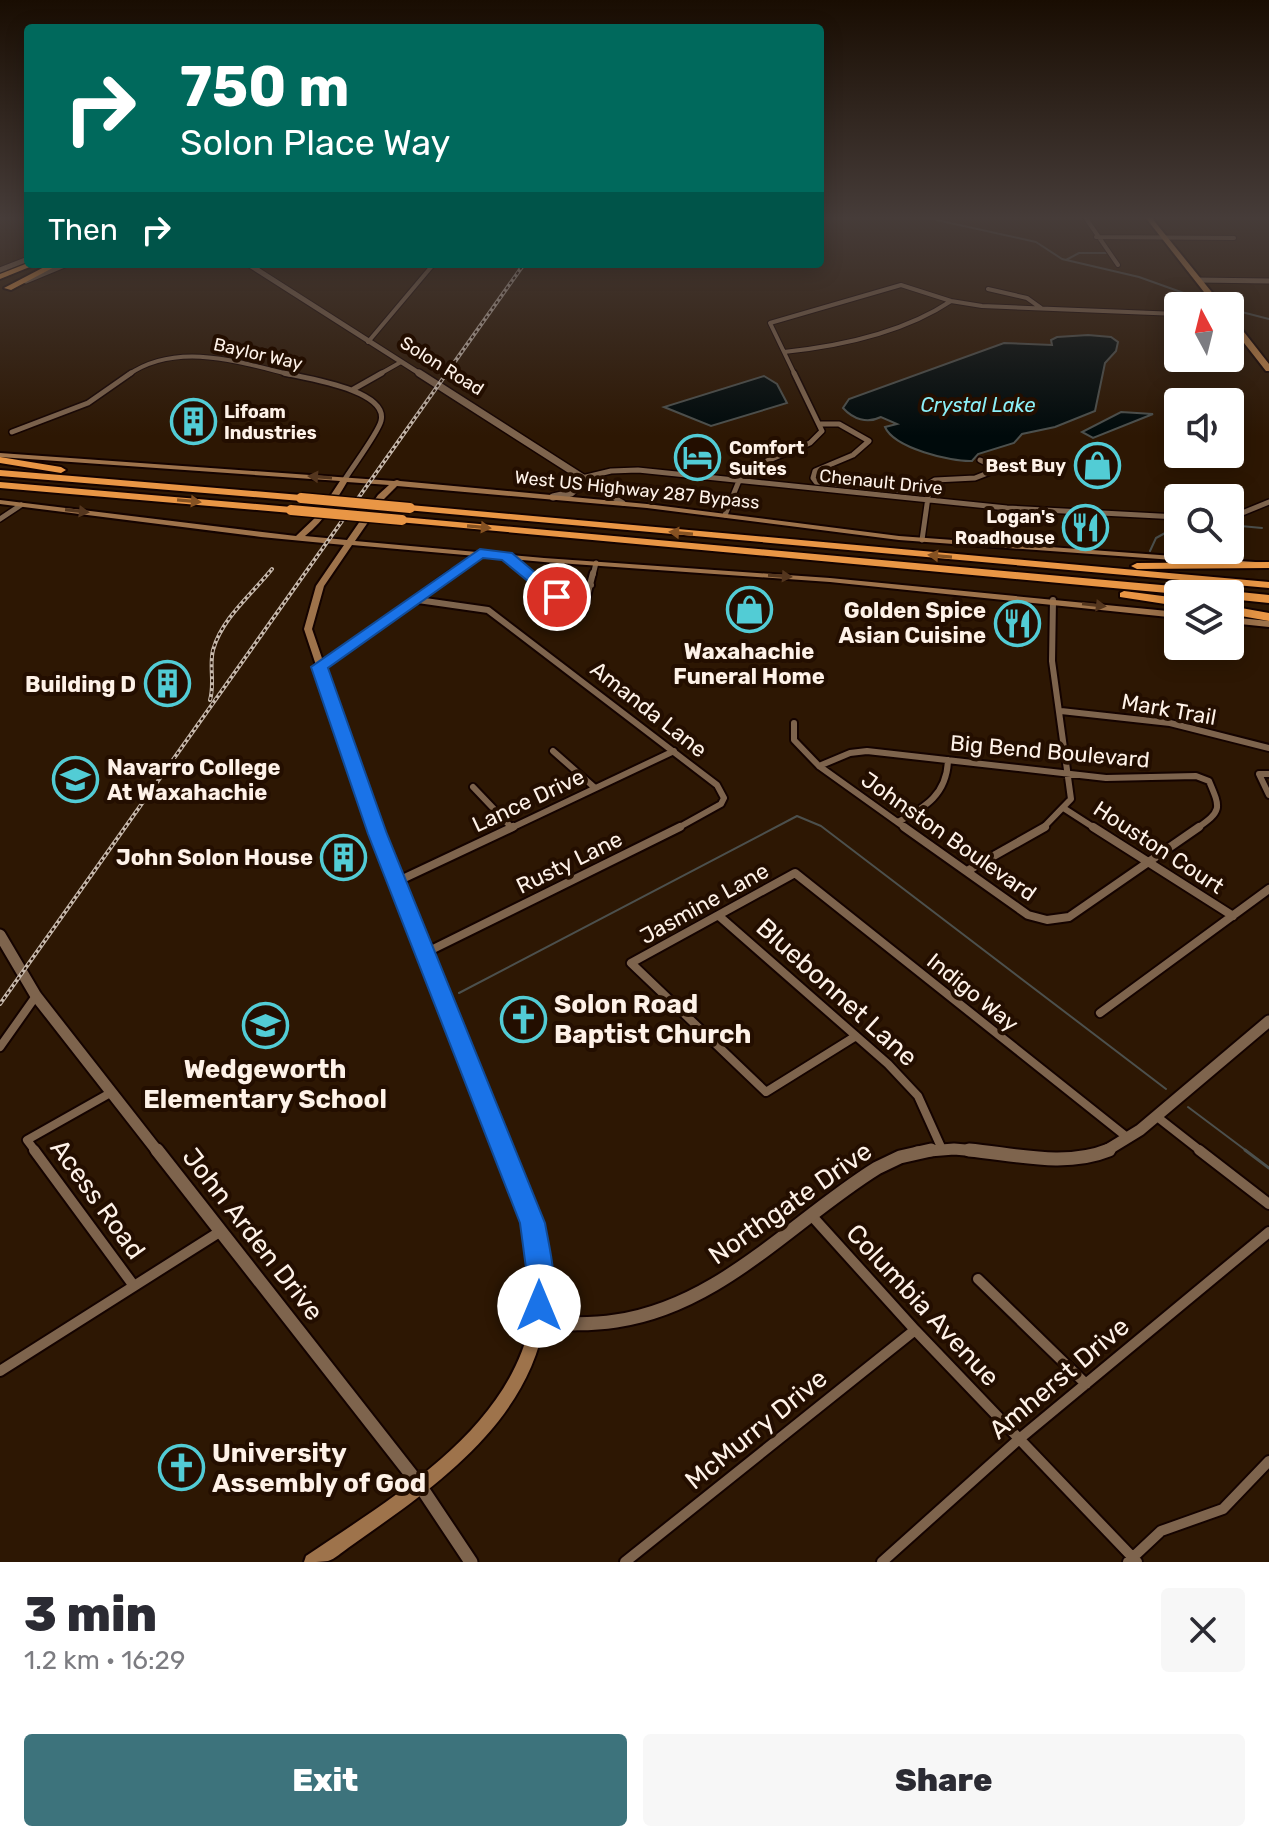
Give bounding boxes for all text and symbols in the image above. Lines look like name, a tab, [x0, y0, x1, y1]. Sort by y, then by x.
text: 750 m	[180, 54, 350, 120]
icon: right	[48, 56, 152, 160]
text: Solon Place Way	[180, 121, 450, 164]
icon: right	[134, 208, 178, 252]
text: Then	[48, 212, 118, 248]
north arrow	[1164, 292, 1244, 372]
map controls	[1164, 292, 1244, 660]
street label: Solon Road	[396, 332, 488, 400]
street label: Baylor Way	[211, 333, 305, 375]
button: sound	[1164, 388, 1244, 468]
water label: Crystal Lake	[921, 393, 1036, 417]
building icon: Lifoam Industries	[169, 398, 217, 446]
place label: Lifoam Industries	[224, 401, 317, 444]
hotel icon: Comfort Suites	[674, 434, 722, 482]
place label: Comfort Suites	[729, 437, 804, 480]
shop icon: Best Buy	[1073, 442, 1121, 490]
place label: Best Buy	[986, 455, 1066, 477]
street label: Chenault Drive	[818, 465, 944, 499]
street label: West US Highway 287 Bypass	[513, 466, 761, 514]
one-way arrow	[307, 470, 332, 483]
button: search	[1164, 484, 1244, 564]
one-way arrow	[177, 495, 202, 508]
restaurant icon: Logan's Roadhouse	[1062, 503, 1110, 551]
one-way arrow	[65, 505, 90, 518]
place label: Logan's Roadhouse	[955, 506, 1055, 549]
one-way arrow	[467, 521, 492, 534]
one-way arrow	[668, 526, 693, 539]
one-way arrow	[927, 550, 952, 563]
pin	[523, 563, 591, 631]
one-way arrow	[768, 570, 793, 583]
icon: arrive	[535, 575, 579, 619]
button: layers	[1164, 580, 1244, 660]
shop icon: Waxahachie Funeral Home	[725, 586, 773, 634]
place label: Golden Spice Asian Cuisine	[838, 597, 986, 649]
restaurant icon: Golden Spice Asian Cuisine	[993, 599, 1041, 647]
one-way arrow	[1082, 599, 1107, 612]
place label: Waxahachie Funeral Home	[673, 638, 825, 690]
street label: Amanda Lane	[585, 655, 712, 763]
building icon: Building D	[143, 660, 191, 708]
place label: Building D	[25, 671, 136, 698]
street label: Mark Trail	[1119, 688, 1218, 731]
street label: Big Bend Boulevard	[949, 729, 1151, 774]
place label: Navarro College At Waxahachie	[107, 754, 281, 806]
school or university icon: Navarro College At Waxahachie	[52, 756, 100, 804]
street label: Lance Drive	[468, 763, 589, 838]
street label: Johnston Boulevard	[856, 766, 1041, 907]
street label: Houston Court	[1088, 795, 1229, 900]
street label: Rusty Lane	[512, 825, 627, 900]
building icon: John Solon House	[320, 833, 368, 881]
place label: John Solon House	[116, 844, 313, 871]
street label: Jasmine Lane	[635, 857, 773, 950]
street label: Bluebonnet Lane	[750, 912, 924, 1073]
street label: Indigo Way	[922, 947, 1024, 1037]
place label: Solon Road Baptist Church	[554, 989, 751, 1050]
church icon: Solon Road Baptist Church	[499, 995, 547, 1043]
school or university icon: Wedgeworth Elementary School	[241, 1002, 289, 1050]
place label: Wedgeworth Elementary School	[143, 1054, 387, 1115]
street label: Acess Road	[44, 1133, 151, 1265]
street label: Northgate Drive	[703, 1136, 878, 1271]
street label: John Arden Drive	[176, 1142, 330, 1327]
street label: Columbia Avenue	[840, 1218, 1006, 1393]
position arrow	[497, 1264, 581, 1348]
street label: Amherst Drive	[983, 1311, 1136, 1446]
street label: McMurry Drive	[679, 1363, 834, 1496]
place label: University Assembly of God	[212, 1438, 426, 1499]
church icon: University Assembly of God	[157, 1444, 205, 1492]
text: 3 min	[24, 1586, 157, 1643]
button: close	[1161, 1588, 1245, 1672]
text: 1.2 km · 16:29	[24, 1645, 185, 1676]
button: Exit	[24, 1734, 627, 1826]
button: Share	[643, 1734, 1245, 1826]

